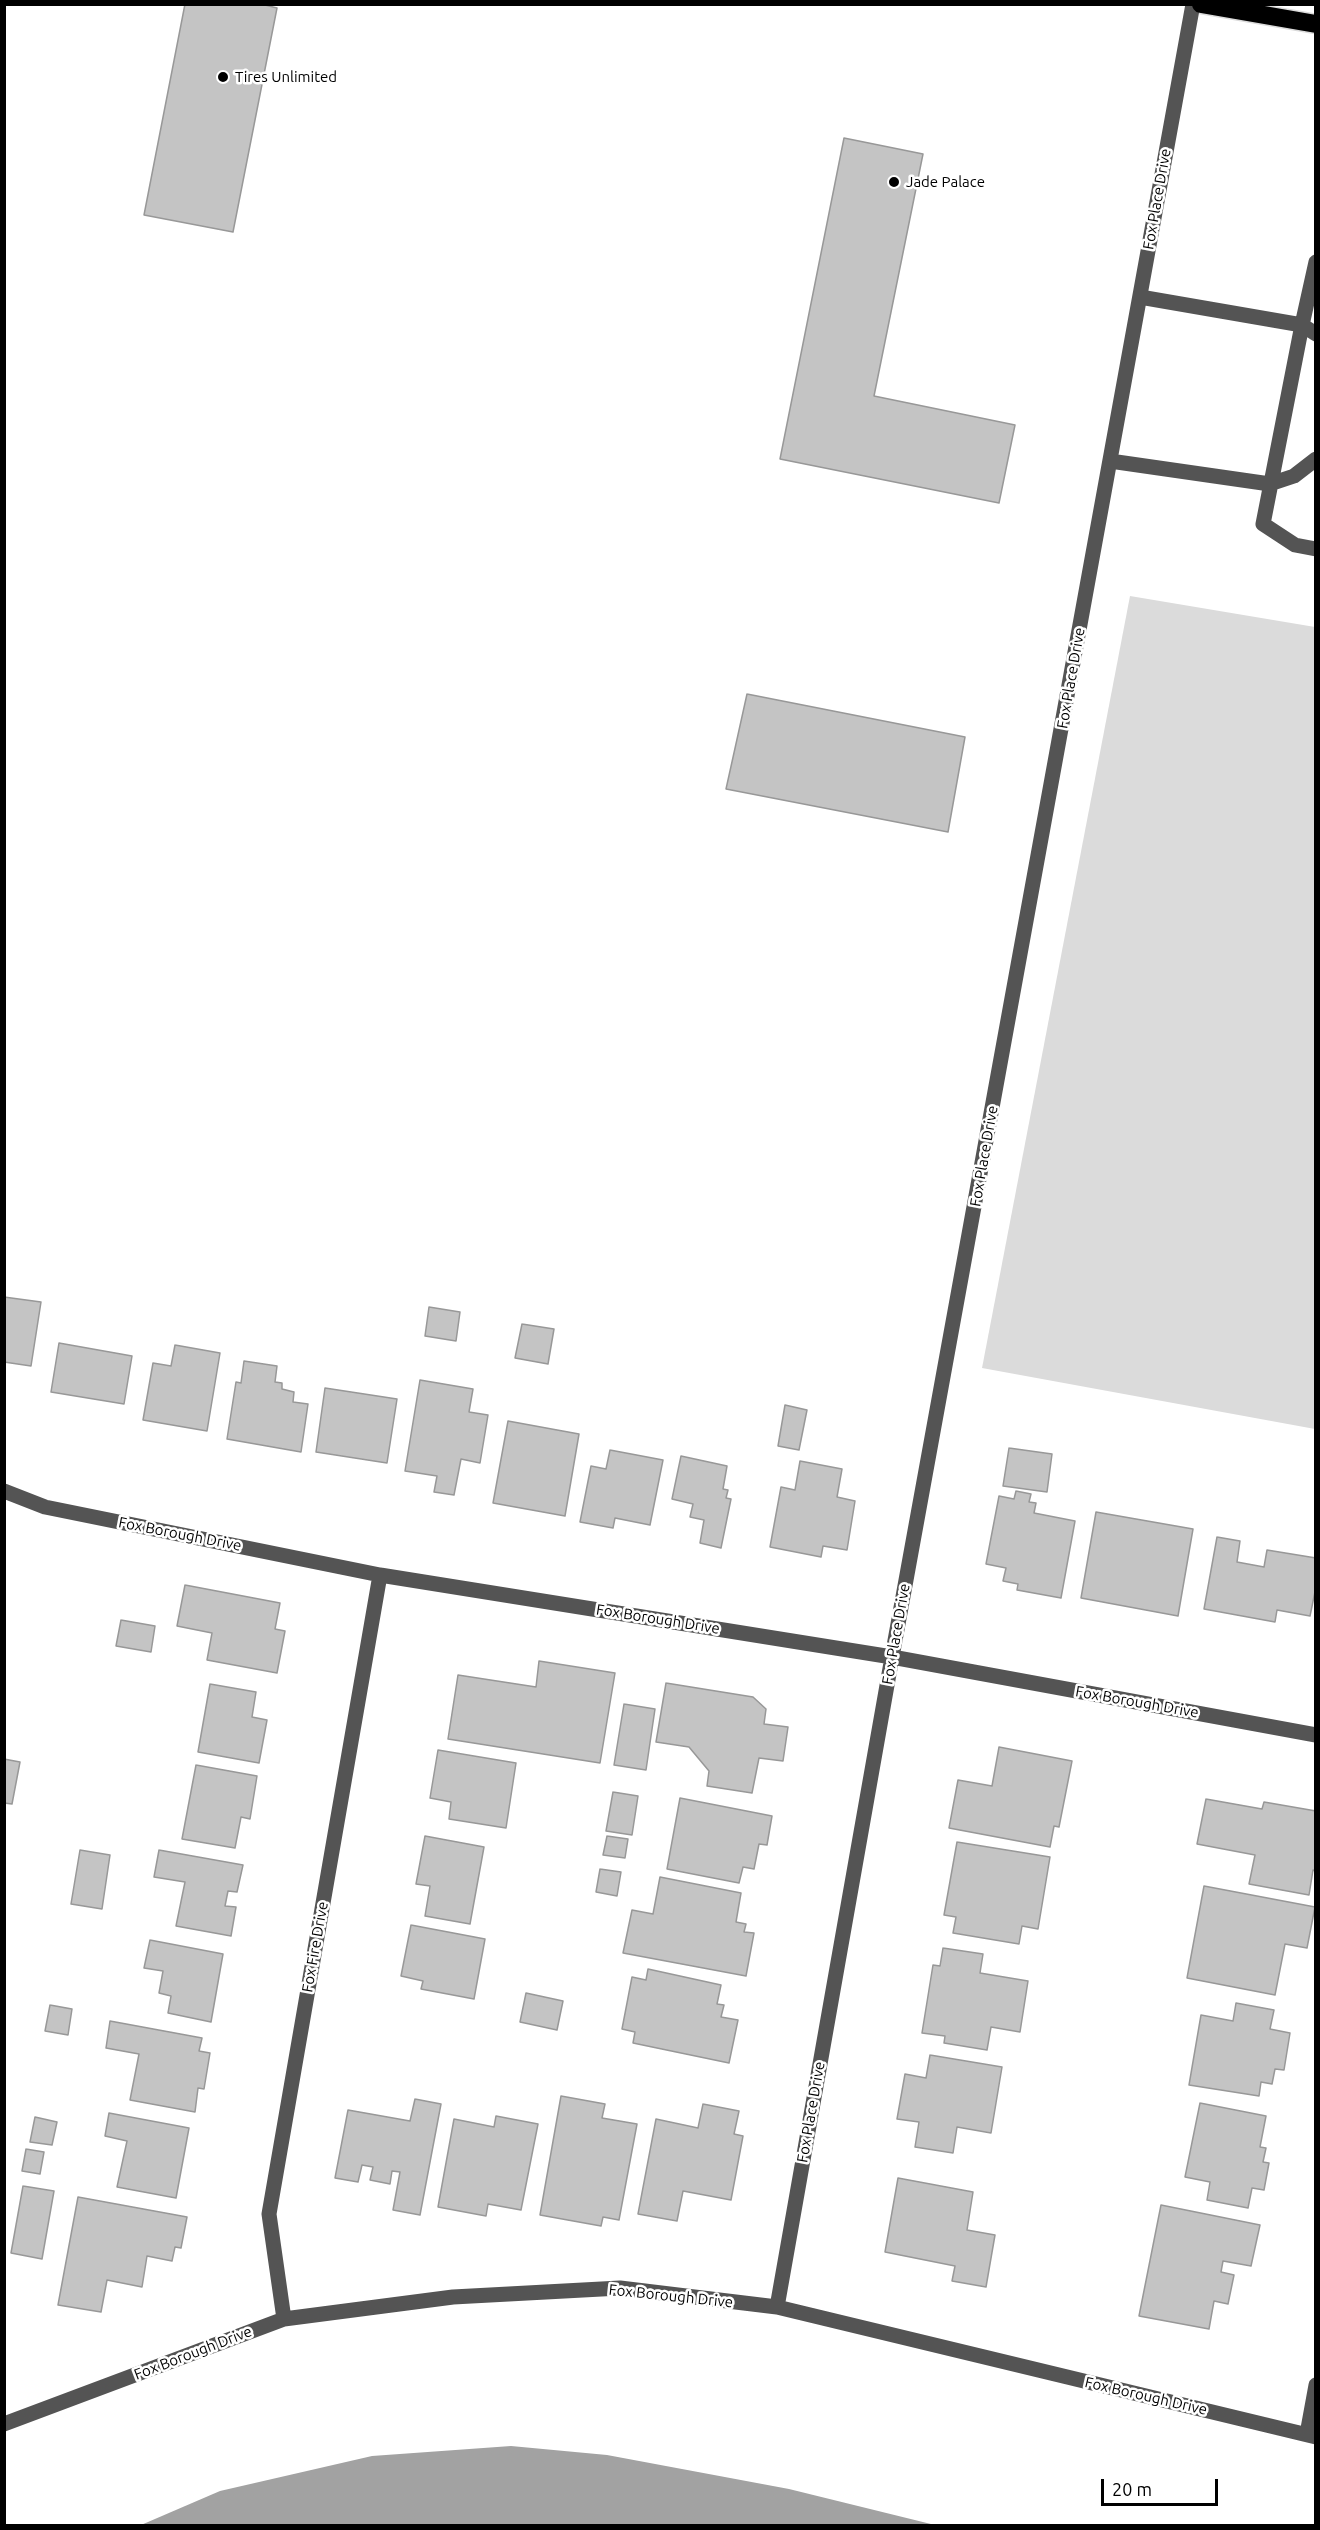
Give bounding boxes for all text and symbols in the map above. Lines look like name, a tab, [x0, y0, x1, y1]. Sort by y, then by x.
place label: Tires Unlimited	[235, 68, 337, 86]
marker: Tires Unlimited	[216, 70, 230, 84]
street label: Fox Place Drive	[1139, 147, 1175, 251]
place label: Jade Palace	[906, 173, 985, 191]
marker: Jade Palace	[887, 175, 901, 189]
street label: Fox Place Drive	[1053, 626, 1089, 730]
street label: Fox Place Drive	[966, 1104, 1002, 1208]
street label: Fox Borough Drive	[117, 1513, 243, 1555]
street label: Fox Place Drive	[878, 1582, 914, 1686]
street label: Fox Borough Drive	[595, 1600, 721, 1638]
street label: Fox Borough Drive	[1074, 1682, 1200, 1722]
street label: Fox Fire Drive	[298, 1900, 332, 1994]
street label: Fox Place Drive	[793, 2060, 829, 2164]
street label: Fox Borough Drive	[608, 2281, 734, 2311]
street label: Fox Borough Drive	[131, 2322, 255, 2384]
street label: Fox Borough Drive	[1083, 2373, 1209, 2419]
scale bar	[1104, 2467, 1221, 2505]
text: 20 m	[1112, 2479, 1152, 2499]

